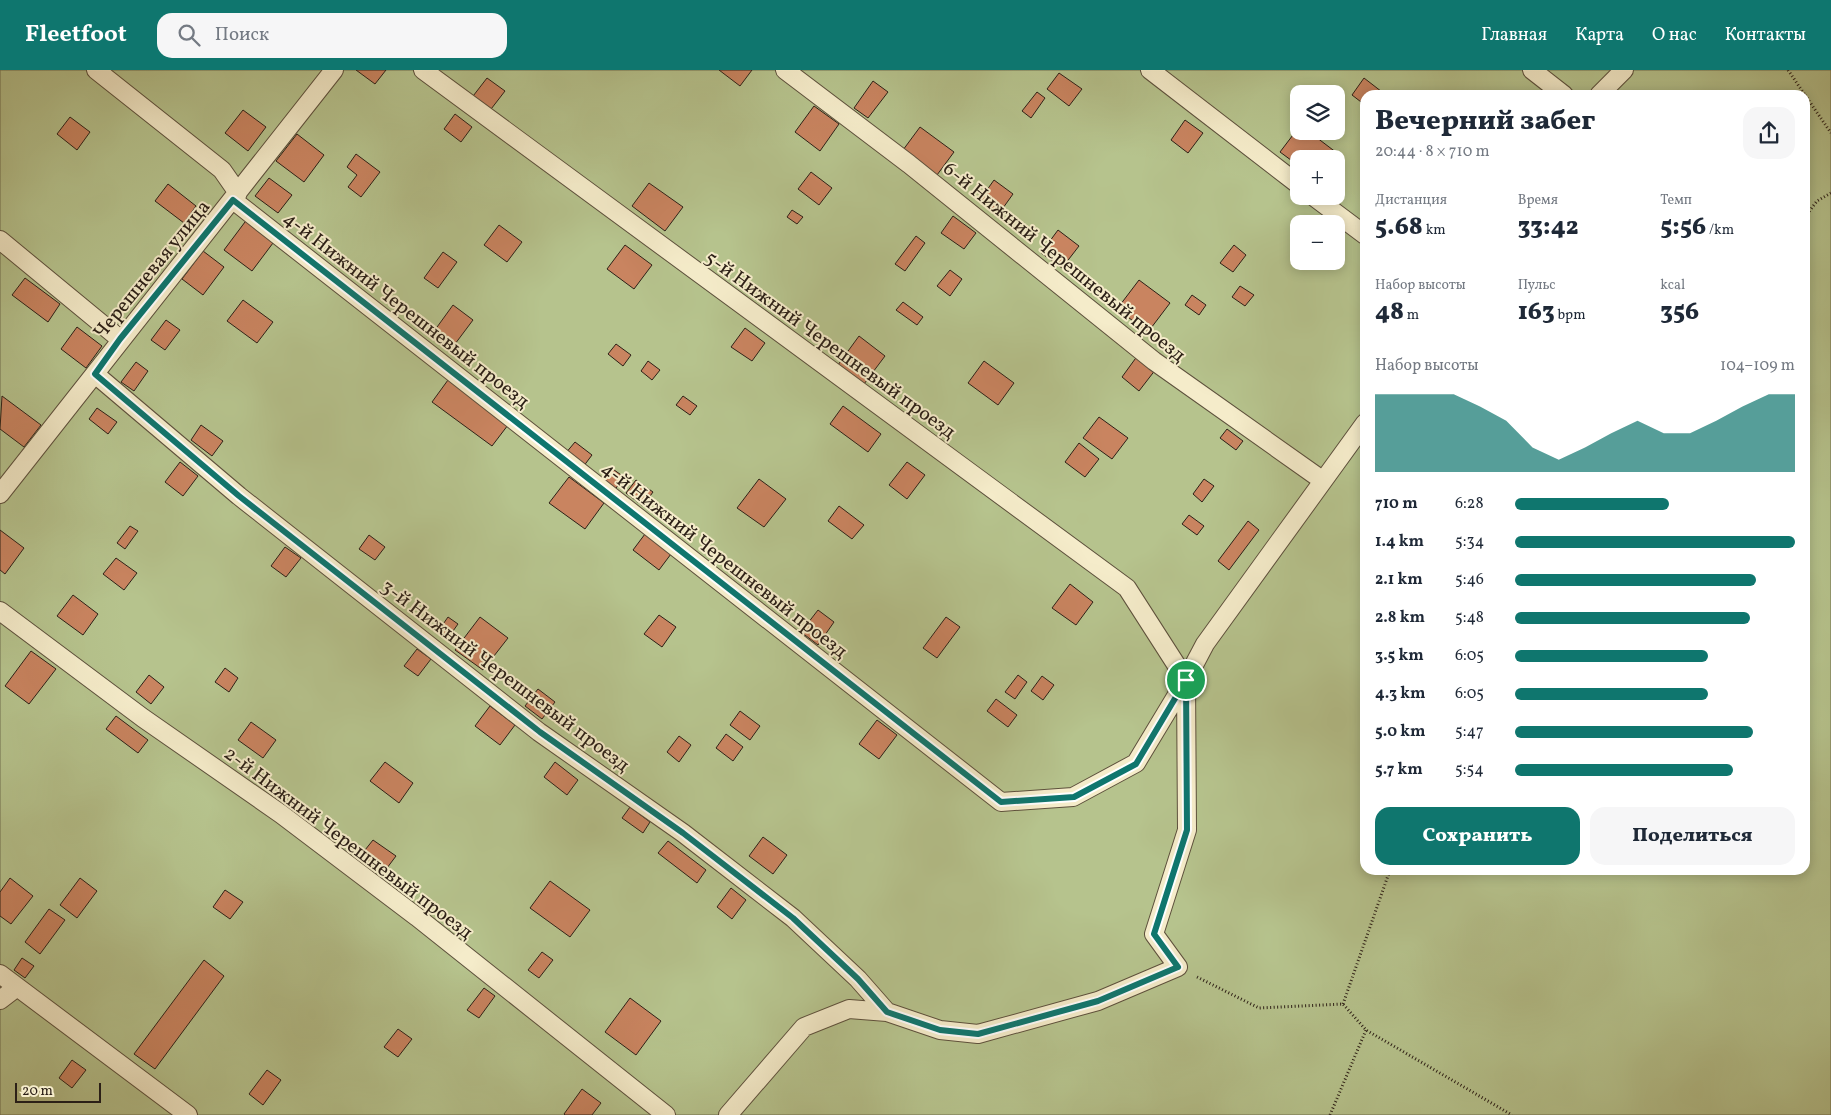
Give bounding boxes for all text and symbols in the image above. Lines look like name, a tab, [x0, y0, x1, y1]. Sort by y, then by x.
search box	[157, 13, 507, 58]
text: Fleetfoot	[25, 18, 127, 52]
icon: search	[175, 21, 203, 49]
text: Поиск	[215, 22, 269, 48]
text: Главная	[1481, 23, 1547, 48]
text: Карта	[1575, 23, 1624, 48]
text: О нас	[1652, 23, 1697, 48]
text: Контакты	[1725, 23, 1806, 48]
map controls	[1290, 85, 1345, 270]
button: layers	[1290, 85, 1345, 140]
text: Вечерний забег	[1375, 102, 1595, 141]
button: share	[1743, 107, 1795, 159]
text: 20:44 · 8 × 710 m	[1375, 141, 1490, 163]
button: +	[1290, 150, 1345, 205]
street label: 6-й Нижний Черешневый проезд	[936, 156, 1191, 369]
text: Дистанция	[1375, 191, 1447, 210]
text: Время	[1518, 191, 1558, 210]
text: Темп	[1660, 191, 1692, 210]
street label: Черешневая улица	[87, 194, 218, 346]
street label: 4-й Нижний Черешневый проезд	[277, 205, 535, 416]
text: 5.68	[1375, 210, 1423, 245]
text: 33:42	[1518, 210, 1579, 245]
text: 5:56	[1660, 210, 1706, 245]
button: −	[1290, 215, 1345, 270]
text: km	[1423, 221, 1446, 240]
text: /km	[1706, 221, 1734, 240]
street label: 5-й Нижний Черешневый проезд	[699, 245, 961, 446]
text: Набор высоты	[1375, 276, 1466, 295]
text: Пульс	[1518, 276, 1555, 295]
text: kcal	[1660, 276, 1685, 295]
text: 48	[1375, 295, 1404, 330]
text: 163	[1518, 295, 1555, 330]
text: 356	[1660, 295, 1699, 330]
text: m	[1404, 306, 1419, 325]
text: bpm	[1555, 306, 1586, 325]
text: Набор высоты	[1375, 355, 1479, 377]
text: 104–109 m	[1720, 355, 1795, 377]
street label: 4-й Нижний Черешневый проезд	[595, 455, 853, 666]
text: 710 m	[1375, 493, 1418, 515]
text: 6:28	[1455, 493, 1484, 515]
text: 1.4 km	[1375, 531, 1424, 553]
text: 5:34	[1455, 531, 1484, 553]
text: 2.1 km	[1375, 569, 1423, 591]
text: 5:46	[1455, 569, 1484, 591]
street label: 3-й Нижний Черешневый проезд	[375, 574, 635, 780]
text: 2.8 km	[1375, 607, 1425, 629]
text: 5:48	[1455, 607, 1484, 629]
text: 3.5 km	[1375, 645, 1424, 667]
text: 6:05	[1455, 645, 1484, 667]
pin	[1165, 659, 1207, 701]
icon: arrive	[1172, 666, 1200, 694]
text: 4.3 km	[1375, 683, 1425, 705]
text: 6:05	[1455, 683, 1484, 705]
text: 5.0 km	[1375, 721, 1425, 743]
text: 5:47	[1455, 721, 1484, 743]
street label: 2-й Нижний Черешневый проезд	[217, 741, 478, 947]
text: 5.7 km	[1375, 759, 1423, 781]
text: 5:54	[1455, 759, 1484, 781]
button: Сохранить	[1375, 807, 1580, 865]
button: Поделиться	[1590, 807, 1795, 865]
scale bar	[15, 1080, 101, 1103]
text: 20 m	[22, 1082, 53, 1101]

